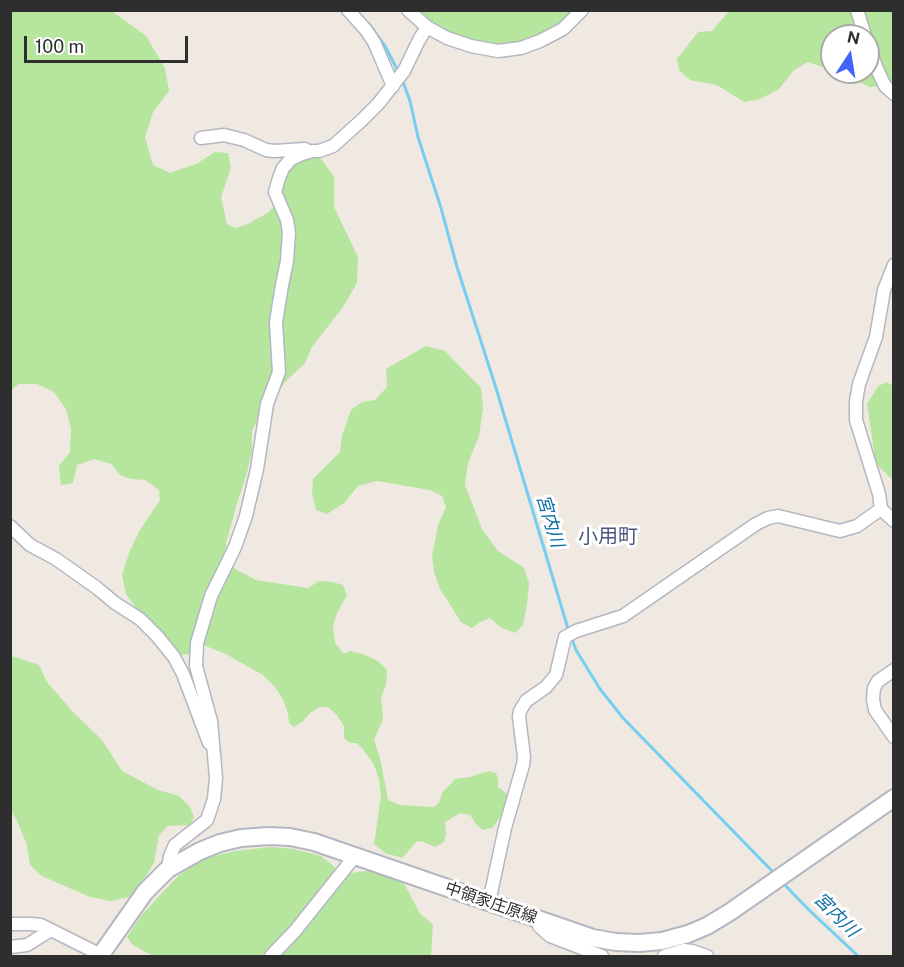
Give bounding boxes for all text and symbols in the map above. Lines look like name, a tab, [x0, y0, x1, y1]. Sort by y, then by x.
scale bar	[27, 24, 190, 62]
north arrow	[820, 24, 880, 84]
text: N	[845, 27, 862, 48]
text: 100 m	[35, 36, 84, 57]
water label: 宮内川	[532, 492, 568, 550]
district label: 小用町	[578, 525, 638, 549]
street label: 中領家庄原線	[442, 878, 540, 928]
water label: 宮内川	[809, 888, 863, 942]

